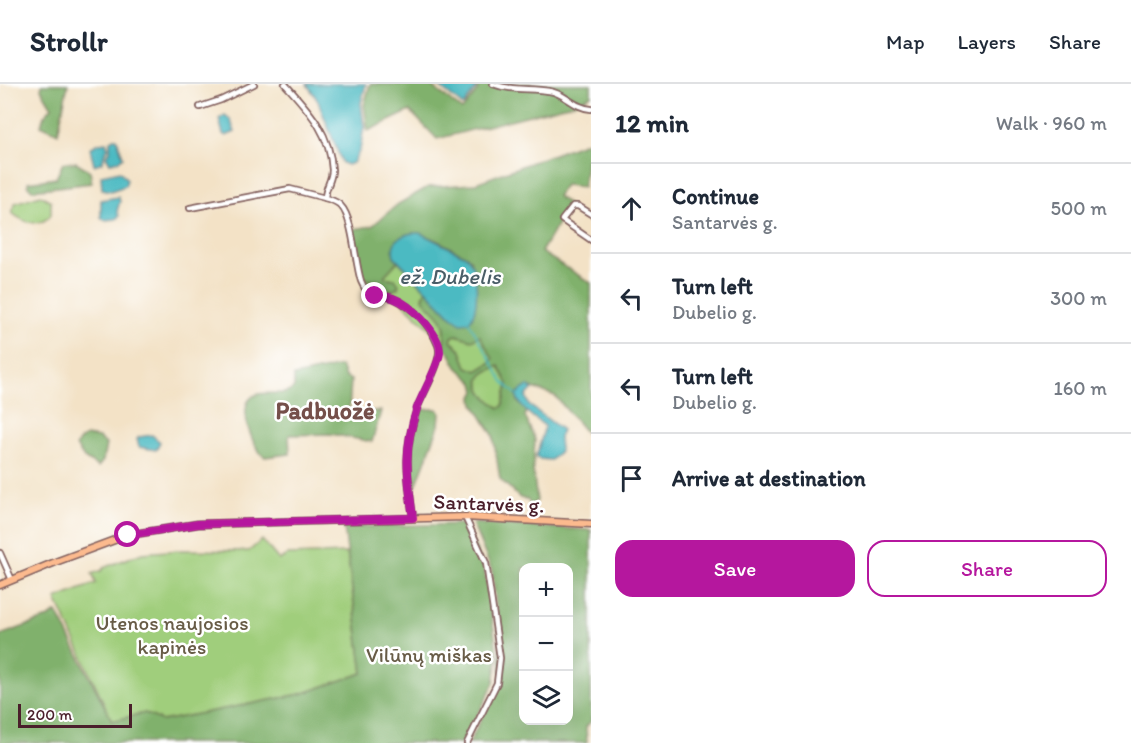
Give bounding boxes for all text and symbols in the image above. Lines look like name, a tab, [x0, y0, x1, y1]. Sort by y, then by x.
text: Strollr	[30, 24, 108, 58]
text: Map	[886, 29, 925, 54]
text: Layers	[958, 29, 1016, 54]
text: Share	[1049, 29, 1101, 54]
text: 12 min	[615, 107, 689, 139]
text: Walk · 960 m	[996, 111, 1107, 135]
text: Continue	[672, 183, 759, 210]
icon: ahead	[615, 192, 648, 225]
text: 500 m	[1051, 196, 1107, 220]
text: Santarvės g.	[672, 210, 778, 234]
water label: ež. Dubelis	[399, 263, 502, 290]
text: Turn left	[672, 273, 753, 300]
route end	[361, 282, 387, 308]
icon: left	[615, 282, 648, 315]
text: 300 m	[1050, 286, 1107, 310]
text: Dubelio g.	[672, 300, 757, 324]
text: Turn left	[672, 363, 753, 390]
icon: left	[615, 372, 648, 405]
text: 160 m	[1054, 376, 1107, 400]
text: Dubelio g.	[672, 390, 757, 414]
district label: Padbuožė	[275, 396, 375, 425]
icon: arrive	[615, 462, 648, 495]
text: Arrive at destination	[672, 465, 866, 492]
street label: Santarvės g.	[433, 489, 545, 517]
route start	[114, 521, 140, 547]
button: Save	[615, 540, 855, 597]
button: Share	[867, 540, 1107, 597]
map controls	[519, 563, 573, 725]
button: +	[519, 563, 573, 617]
park label: Utenos naujosios kapinės	[96, 610, 248, 659]
button: −	[519, 617, 573, 671]
park label: Vilūnų miškas	[366, 642, 492, 667]
button: layers	[519, 671, 573, 725]
scale bar	[18, 701, 132, 728]
text: 200 m	[27, 705, 72, 724]

